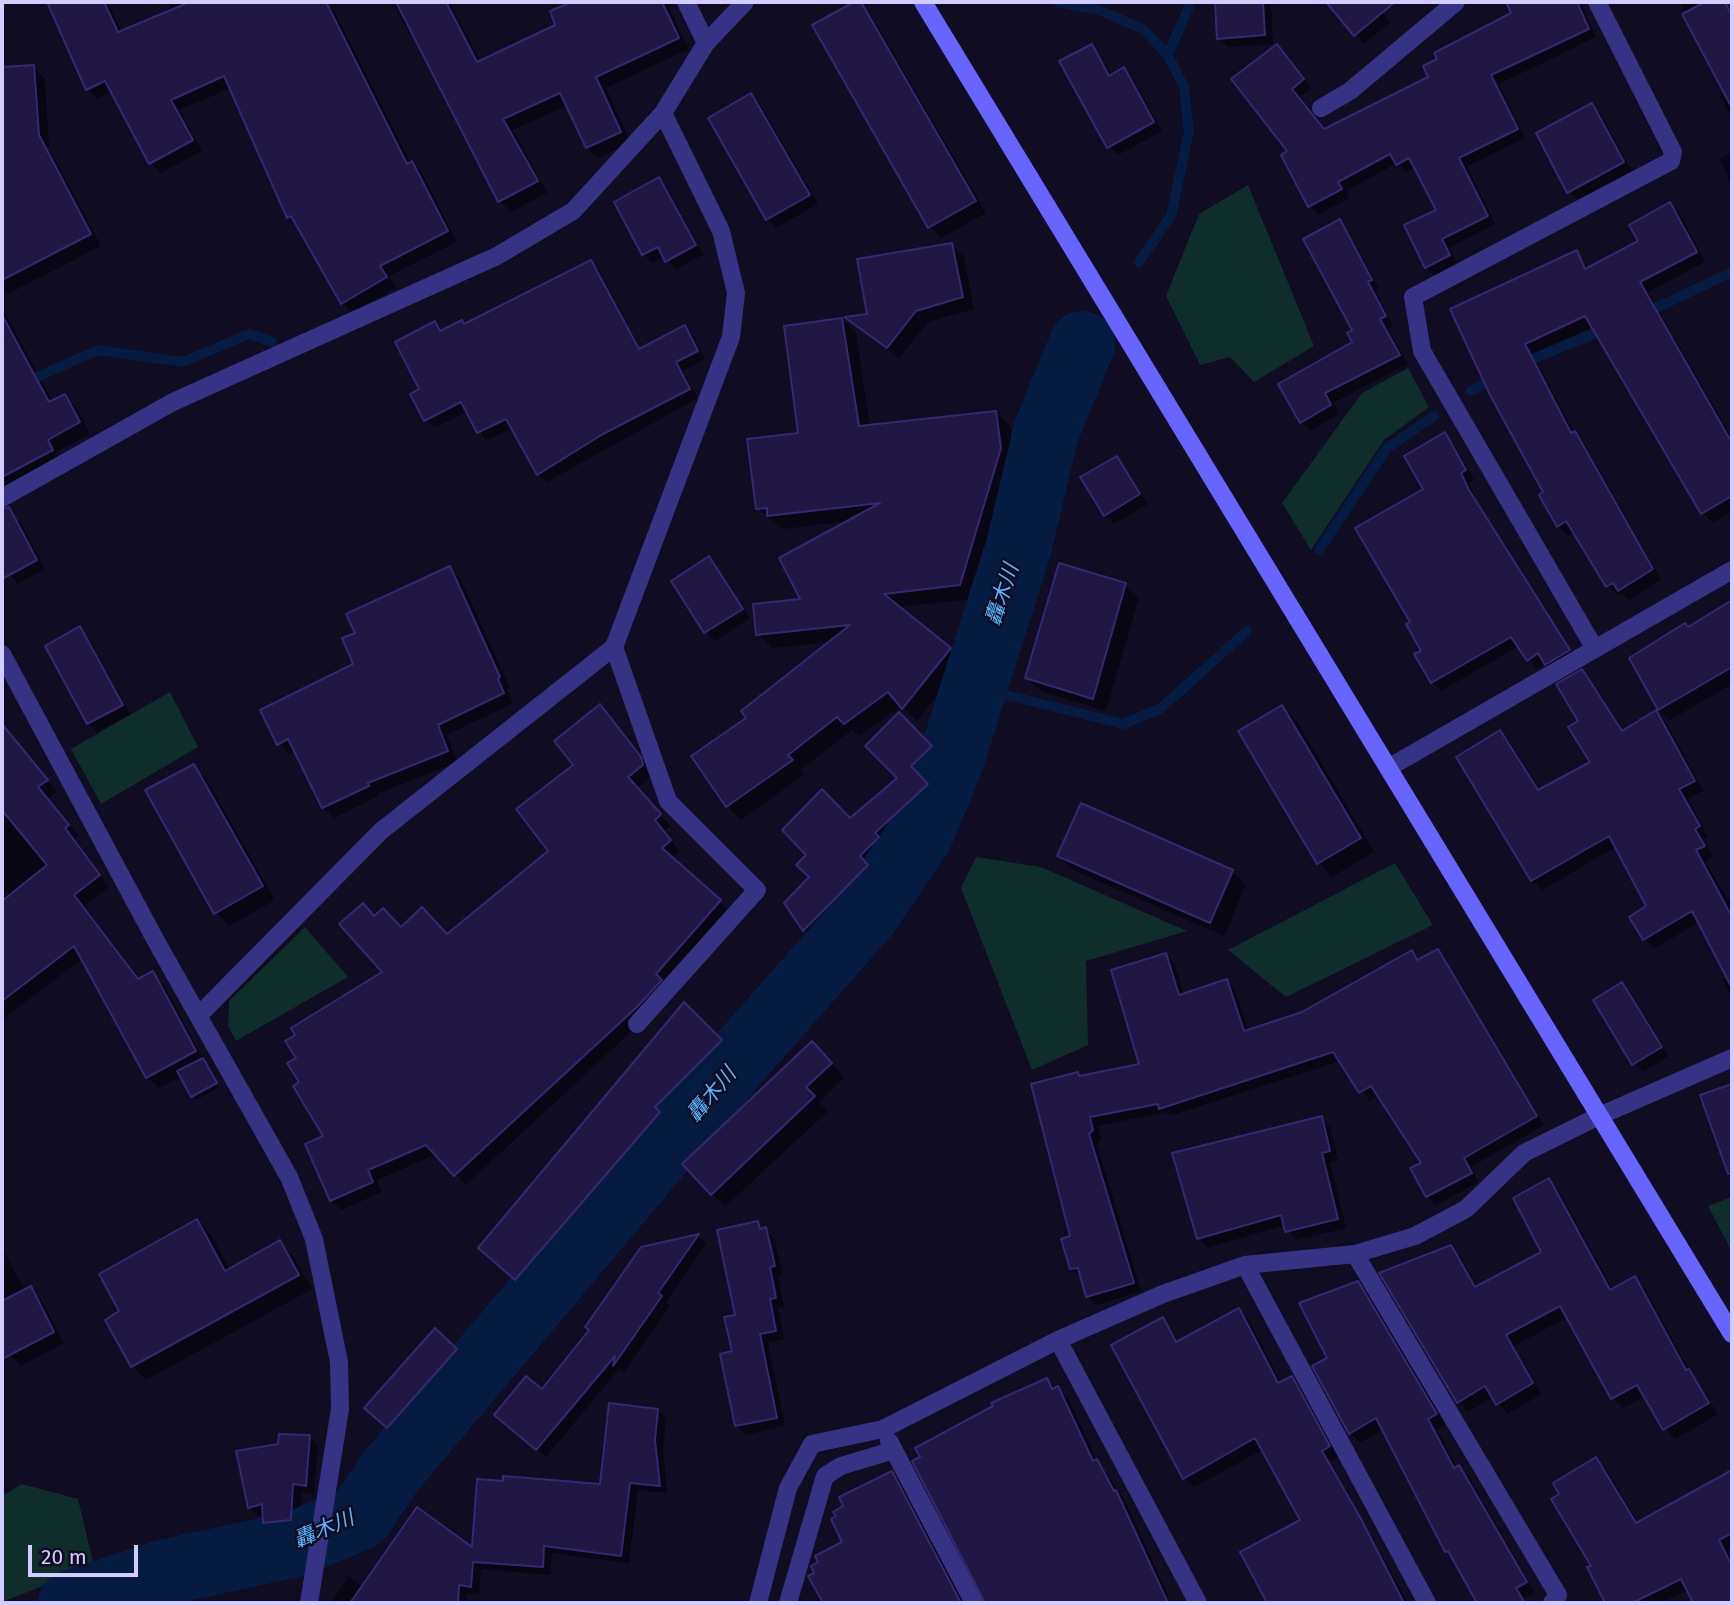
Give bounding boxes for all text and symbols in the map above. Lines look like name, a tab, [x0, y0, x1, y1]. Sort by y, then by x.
water label: 轟木川	[981, 561, 1025, 629]
water label: 轟木川	[682, 1063, 742, 1127]
water label: 轟木川	[290, 1506, 358, 1554]
scale bar	[32, 1532, 142, 1576]
text: 20 m	[41, 1544, 87, 1570]

